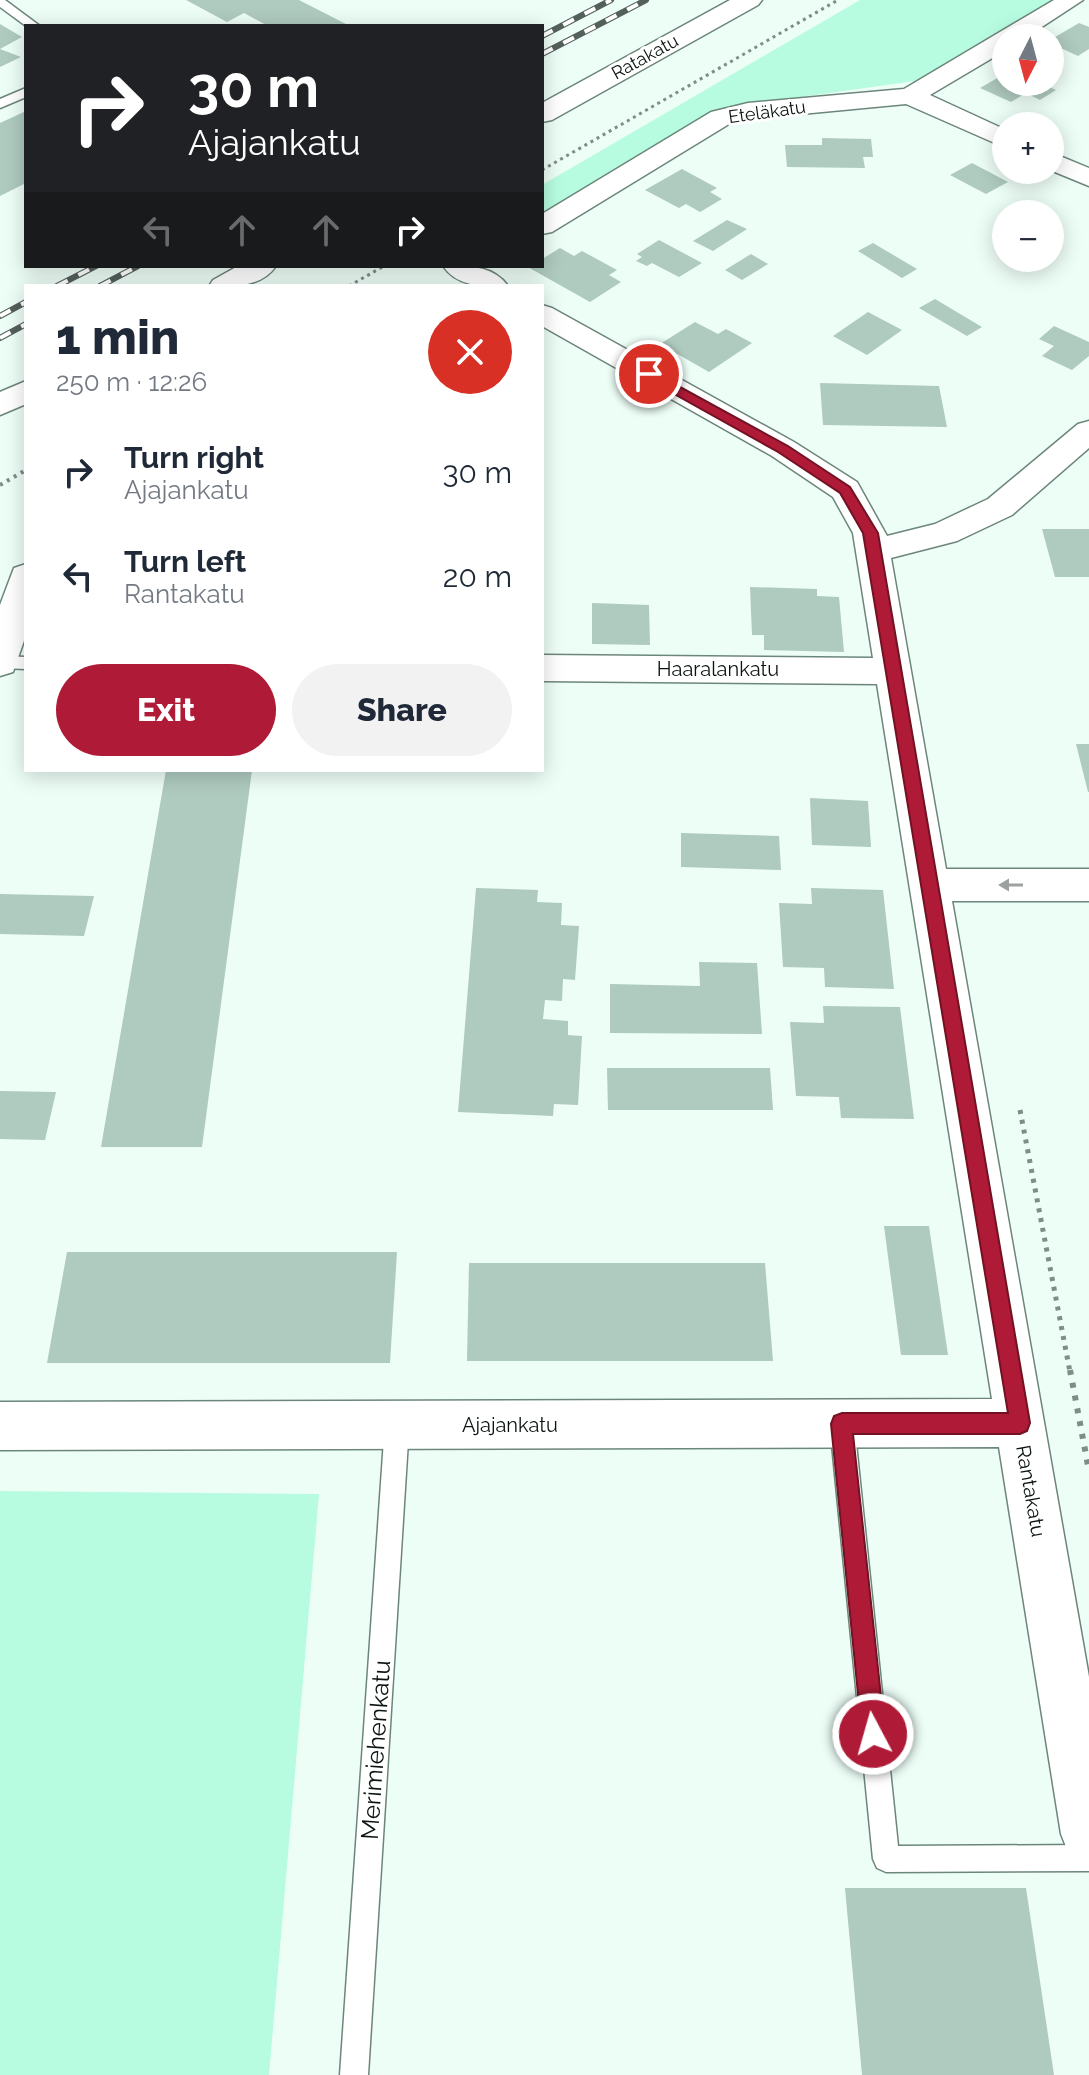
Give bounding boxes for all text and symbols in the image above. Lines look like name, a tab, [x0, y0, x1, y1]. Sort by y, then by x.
north arrow	[992, 24, 1064, 96]
map controls	[992, 24, 1064, 272]
street label: Ratakatu	[608, 30, 682, 83]
text: 30 m	[188, 54, 319, 120]
icon: right	[56, 56, 160, 160]
street label: Eteläkatu	[727, 96, 807, 127]
button: +	[992, 112, 1064, 184]
text: Ajajankatu	[188, 121, 361, 163]
button: −	[992, 200, 1064, 272]
icon: left	[136, 208, 180, 252]
icon: ahead	[220, 208, 264, 252]
icon: ahead	[304, 208, 348, 252]
icon: right	[388, 208, 432, 252]
text: 1 min	[56, 309, 179, 365]
button: close	[428, 310, 512, 394]
pin	[615, 340, 683, 408]
icon: arrive	[627, 352, 671, 396]
text: 250 m · 12:26	[56, 367, 207, 397]
text: Turn right	[124, 440, 264, 475]
icon: right	[56, 450, 100, 494]
text: 30 m	[442, 455, 512, 490]
text: Ajajankatu	[124, 475, 249, 505]
text: Turn left	[124, 544, 246, 579]
icon: left	[56, 554, 100, 598]
text: 20 m	[443, 559, 512, 594]
text: Rantakatu	[124, 579, 245, 609]
street label: Haaralankatu	[657, 657, 779, 681]
button: Exit	[56, 664, 276, 756]
button: Share	[292, 664, 512, 756]
one-way arrow	[998, 879, 1023, 891]
street label: Ajajankatu	[462, 1413, 558, 1437]
street label: Rantakatu	[1011, 1443, 1051, 1539]
street label: Merimiehenkatu	[355, 1659, 396, 1841]
position arrow	[831, 1692, 915, 1776]

